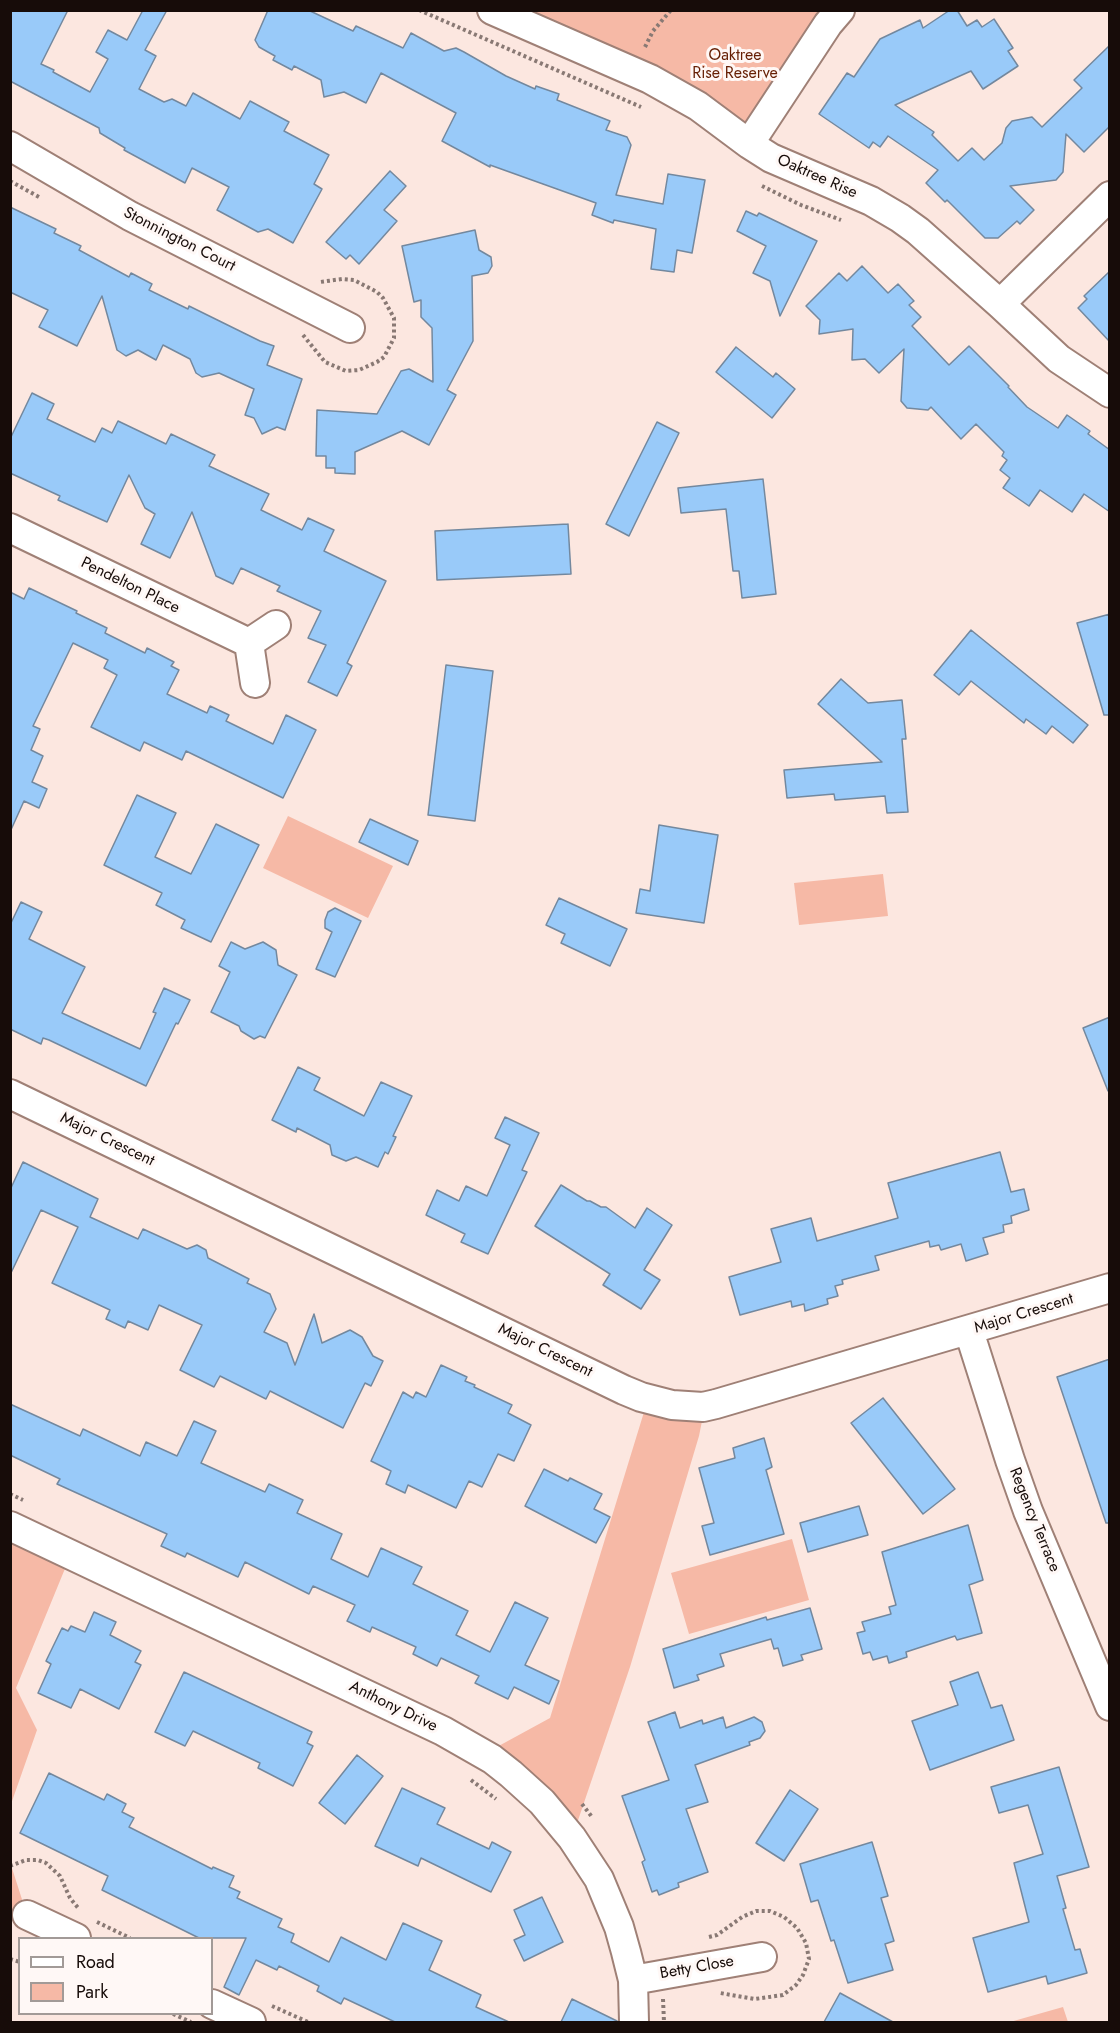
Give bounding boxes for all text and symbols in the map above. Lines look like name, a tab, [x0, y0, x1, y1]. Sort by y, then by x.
park label: Oaktree Rise Reserve	[692, 46, 778, 84]
street label: Oaktree Rise	[774, 151, 860, 203]
street label: Stonnington Court	[120, 204, 238, 276]
street label: Pendelton Place	[77, 554, 183, 618]
street label: Major Crescent	[57, 1109, 157, 1171]
street label: Major Crescent	[972, 1290, 1076, 1338]
street label: Major Crescent	[495, 1320, 595, 1382]
street label: Regency Terrace	[1004, 1465, 1064, 1575]
street label: Anthony Drive	[346, 1677, 440, 1737]
legend	[18, 1937, 213, 2015]
text: Road	[76, 1949, 115, 1975]
street label: Betty Close	[659, 1952, 735, 1984]
text: Park	[76, 1979, 108, 2005]

